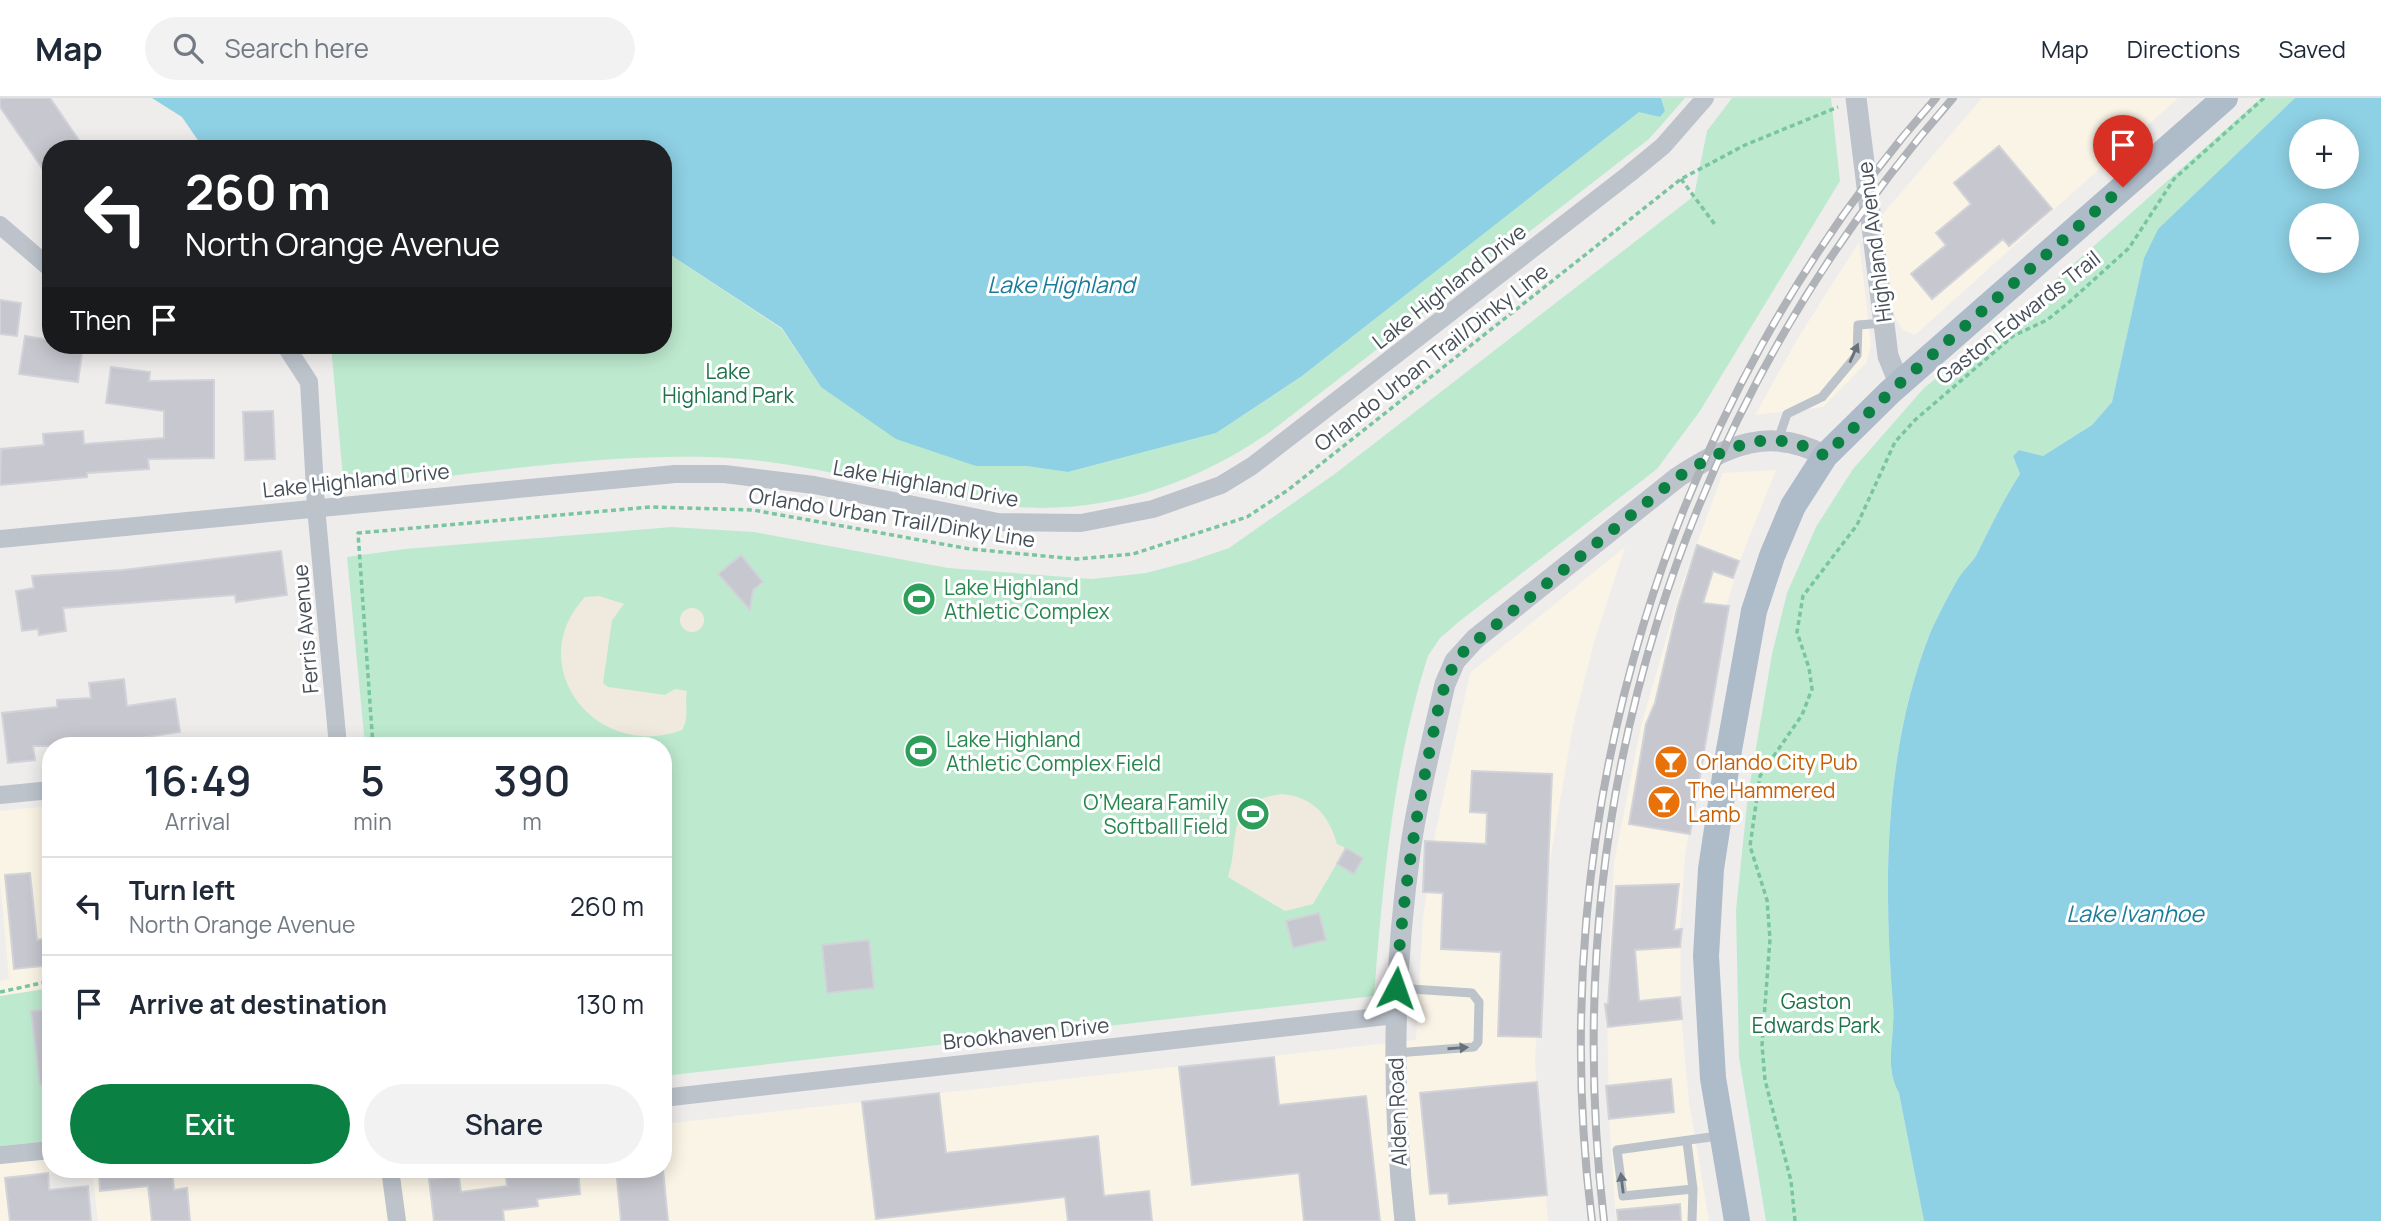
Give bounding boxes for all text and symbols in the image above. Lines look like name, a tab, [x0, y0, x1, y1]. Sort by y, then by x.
search box	[145, 17, 635, 80]
text: Map	[35, 26, 103, 71]
icon: search	[169, 29, 207, 67]
text: Search here	[225, 30, 369, 66]
text: Map	[2041, 32, 2089, 65]
text: Directions	[2127, 32, 2240, 65]
text: Saved	[2278, 32, 2346, 65]
pin	[2093, 115, 2153, 187]
map controls	[2289, 119, 2359, 273]
button: +	[2289, 119, 2359, 189]
icon: arrive	[2104, 126, 2142, 164]
text: 260 m	[185, 158, 331, 225]
street label: Highland Avenue	[1850, 160, 1898, 324]
icon: left	[70, 168, 161, 259]
button: −	[2289, 203, 2359, 273]
street label: Lake Highland Drive	[1366, 217, 1532, 355]
text: North Orange Avenue	[185, 222, 500, 266]
street label: Gaston Edwards Trail	[1930, 244, 2106, 390]
street label: Orlando Urban Trail/Dinky Line	[1308, 257, 1554, 457]
water label: Lake Highland	[987, 268, 1138, 300]
icon: arrive	[145, 301, 183, 339]
text: Then	[70, 302, 131, 338]
one-way arrow	[1848, 343, 1860, 363]
park label: Lake Highland Park	[662, 357, 794, 409]
street label: Lake Highland Drive	[831, 453, 1021, 513]
street label: Lake Highland Drive	[261, 456, 451, 504]
street label: Orlando Urban Trail/Dinky Line	[747, 481, 1037, 553]
street label: Ferris Avenue	[285, 563, 325, 695]
place label: Lake Highland Athletic Complex	[944, 573, 1110, 625]
sports icon: Lake Highland Athletic Complex	[900, 580, 938, 618]
place label: Lake Highland Athletic Complex Field	[946, 725, 1161, 777]
sports icon: Lake Highland Athletic Complex Field	[902, 732, 940, 770]
bar icon: Orlando City Pub	[1652, 743, 1690, 781]
place label: Orlando City Pub	[1696, 748, 1858, 776]
text: 16:49	[144, 751, 252, 809]
text: 5	[360, 751, 385, 809]
text: 390	[493, 751, 570, 809]
place label: The Hammered Lamb	[1688, 776, 1835, 828]
bar icon: The Hammered Lamb	[1645, 783, 1683, 821]
place label: O’Meara Family Softball Field	[1083, 788, 1228, 840]
sports icon: O’Meara Family Softball Field	[1234, 795, 1272, 833]
text: Arrival	[165, 805, 230, 837]
text: min	[353, 805, 392, 837]
text: m	[522, 805, 542, 837]
text: Turn left	[129, 872, 236, 908]
icon: left	[70, 887, 108, 925]
text: 260 m	[570, 888, 644, 924]
water label: Lake Ivanhoe	[2066, 897, 2205, 929]
text: North Orange Avenue	[129, 908, 355, 940]
position arrow	[1359, 951, 1433, 1025]
icon: arrive	[70, 985, 108, 1023]
text: Arrive at destination	[129, 986, 387, 1022]
text: 130 m	[576, 986, 644, 1022]
park label: Gaston Edwards Park	[1752, 987, 1881, 1039]
street label: Brookhaven Drive	[941, 1010, 1111, 1056]
one-way arrow	[1447, 1042, 1469, 1053]
street label: Alden Road	[1381, 1057, 1413, 1167]
button: Exit	[70, 1084, 350, 1164]
button: Share	[364, 1084, 644, 1164]
one-way arrow	[1616, 1172, 1627, 1194]

